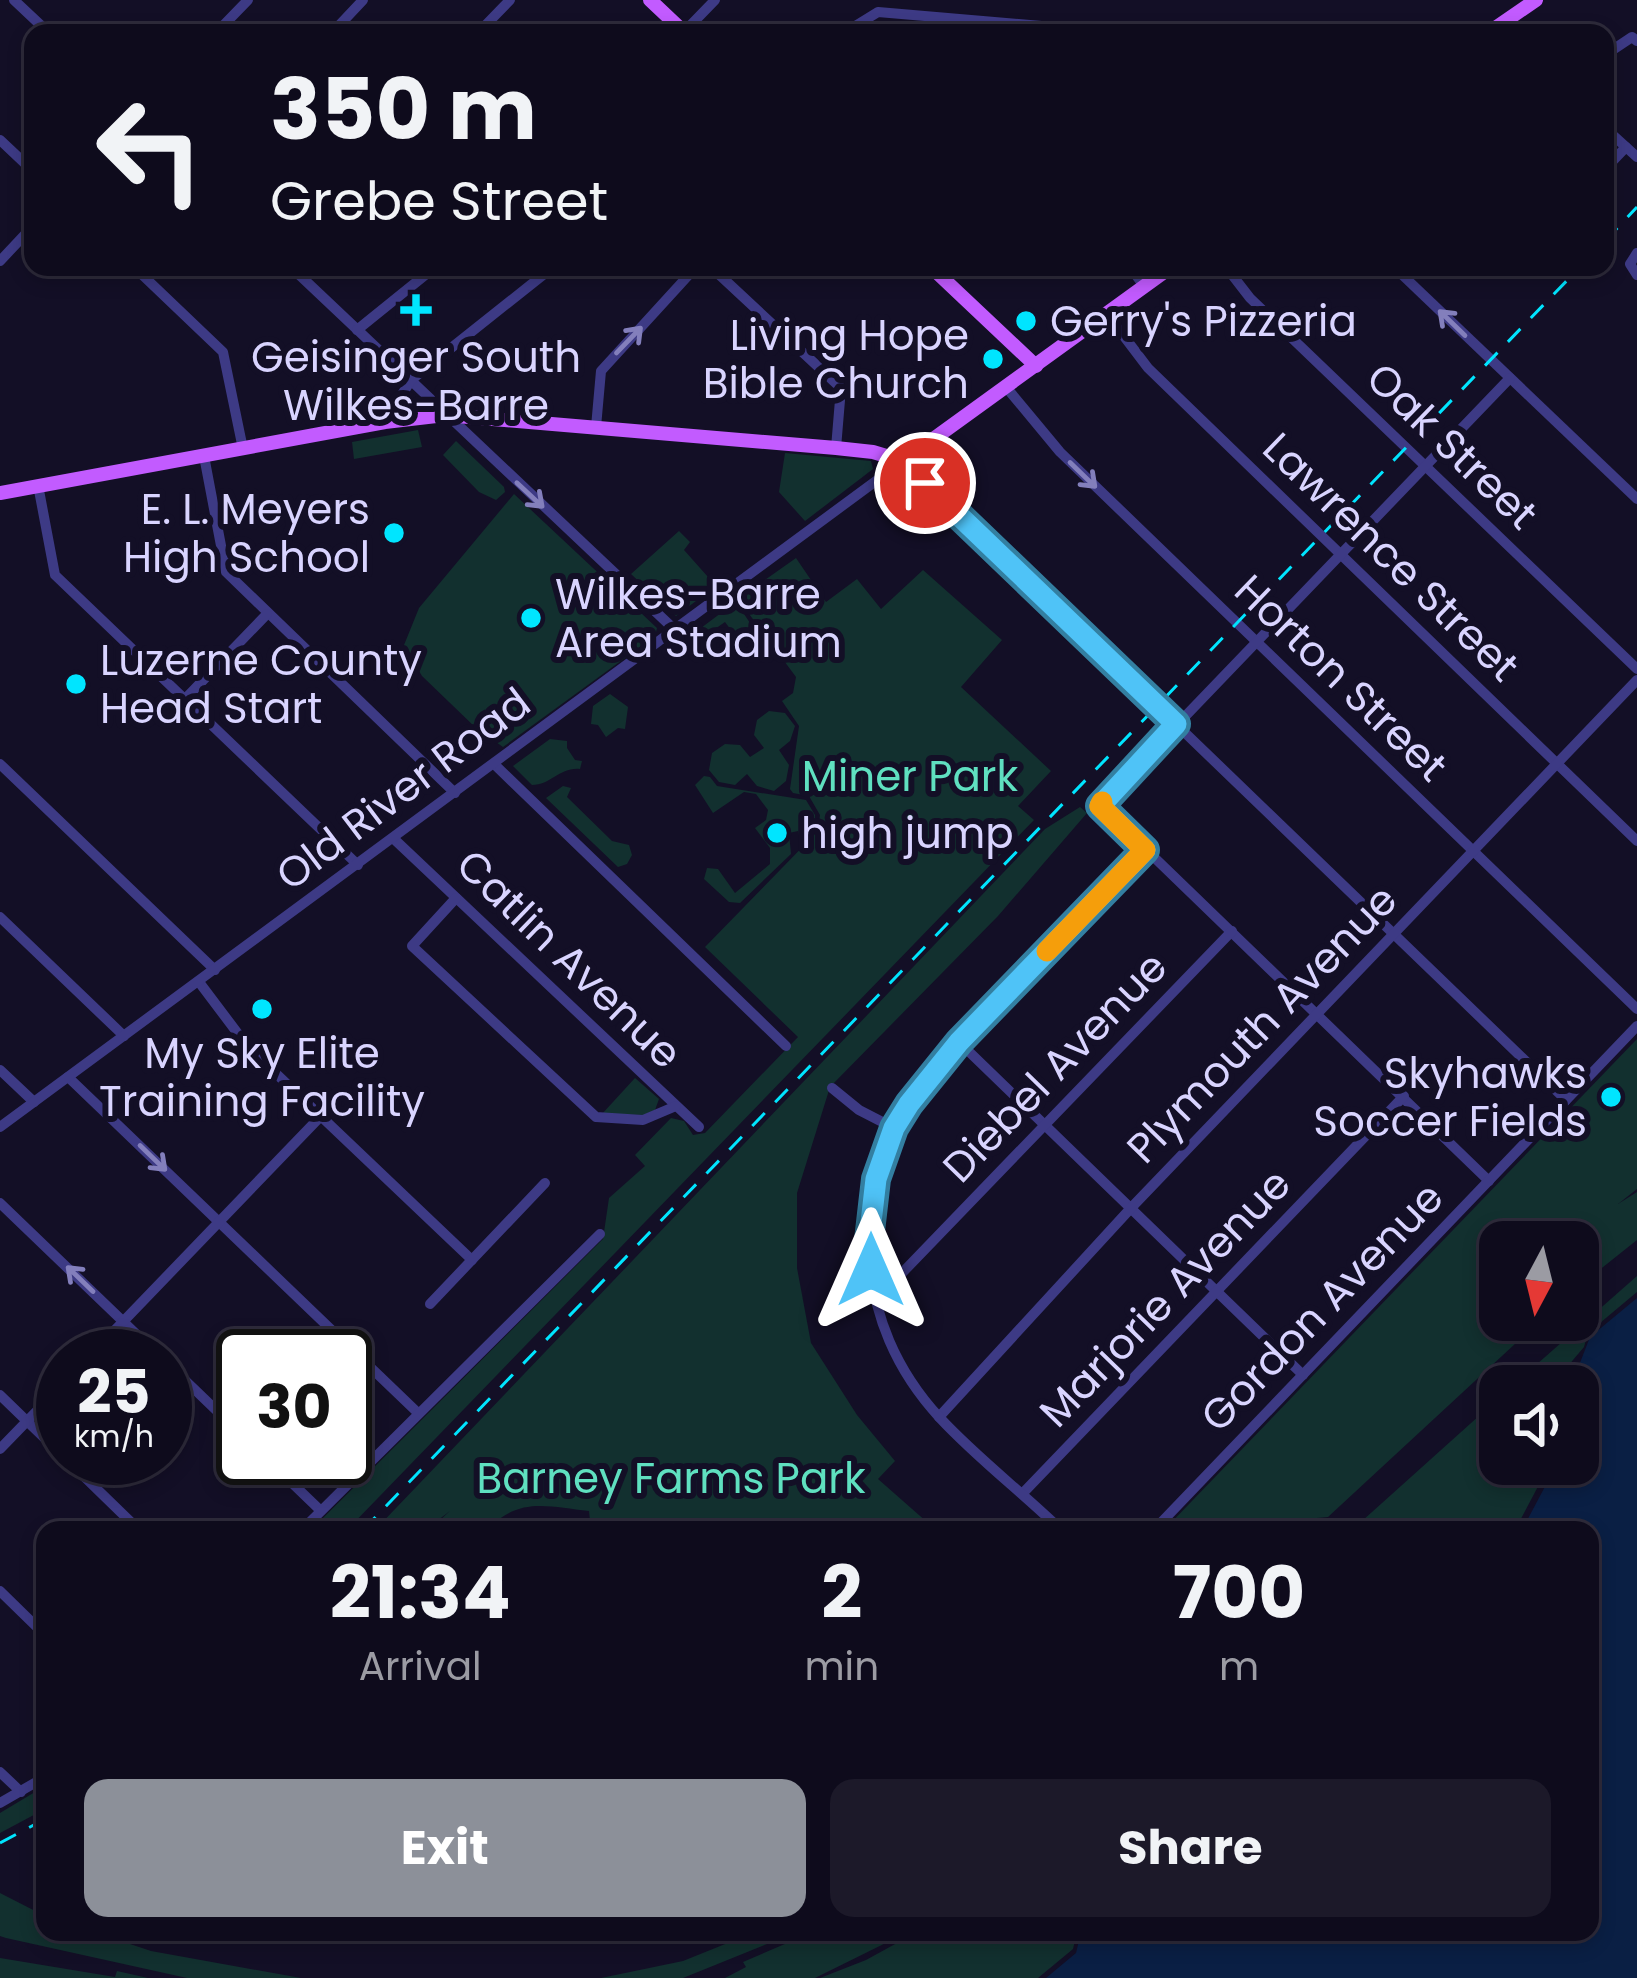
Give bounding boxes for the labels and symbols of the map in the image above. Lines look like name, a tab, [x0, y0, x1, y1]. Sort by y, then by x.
place label: Gerry's Pizzeria	[1050, 292, 1357, 351]
marker: Geisinger South Wilkes-Barre	[400, 294, 432, 326]
place label: Living Hope Bible Church	[703, 306, 969, 413]
marker: Gerry's Pizzeria	[1013, 308, 1039, 334]
one-way arrow	[1438, 309, 1467, 337]
one-way arrow	[615, 326, 643, 355]
place label: Geisinger South Wilkes-Barre	[251, 328, 581, 435]
marker: Living Hope Bible Church	[980, 346, 1006, 372]
street label: Oak Street	[1353, 349, 1551, 543]
street label: Lawrence Street	[1250, 419, 1532, 695]
pin	[874, 432, 976, 534]
one-way arrow	[1068, 460, 1097, 488]
place label: E. L. Meyers High School	[123, 480, 370, 587]
one-way arrow	[515, 481, 545, 508]
marker: E. L. Meyers High School	[381, 520, 407, 546]
street label: Horton Street	[1222, 561, 1460, 795]
place label: Wilkes-Barre Area Stadium	[555, 565, 842, 672]
marker: Wilkes-Barre Area Stadium	[518, 605, 544, 631]
place label: Luzerne County Head Start	[100, 631, 422, 738]
marker: Luzerne County Head Start	[63, 671, 89, 697]
street label: Old River Road	[264, 674, 542, 904]
park label: Miner Park	[802, 747, 1019, 806]
place label: high jump	[801, 804, 1014, 863]
marker: high jump	[764, 820, 790, 846]
street label: Catlin Avenue	[443, 836, 695, 1082]
street label: Plymouth Avenue	[1114, 872, 1410, 1176]
street label: Diebel Avenue	[930, 939, 1180, 1195]
marker: My Sky Elite Training Facility	[249, 996, 275, 1022]
place label: My Sky Elite Training Facility	[99, 1024, 425, 1131]
place label: Skyhawks Soccer Fields	[1313, 1044, 1587, 1151]
marker: Skyhawks Soccer Fields	[1598, 1084, 1624, 1110]
one-way arrow	[138, 1143, 167, 1171]
street label: Marjorie Avenue	[1026, 1156, 1304, 1440]
street label: Gordon Avenue	[1187, 1169, 1457, 1445]
position arrow	[808, 1207, 934, 1333]
north arrow	[1479, 1221, 1599, 1341]
one-way arrow	[66, 1266, 95, 1294]
speed limit sign: 30	[216, 1329, 372, 1485]
park label: Barney Farms Park	[476, 1449, 866, 1508]

